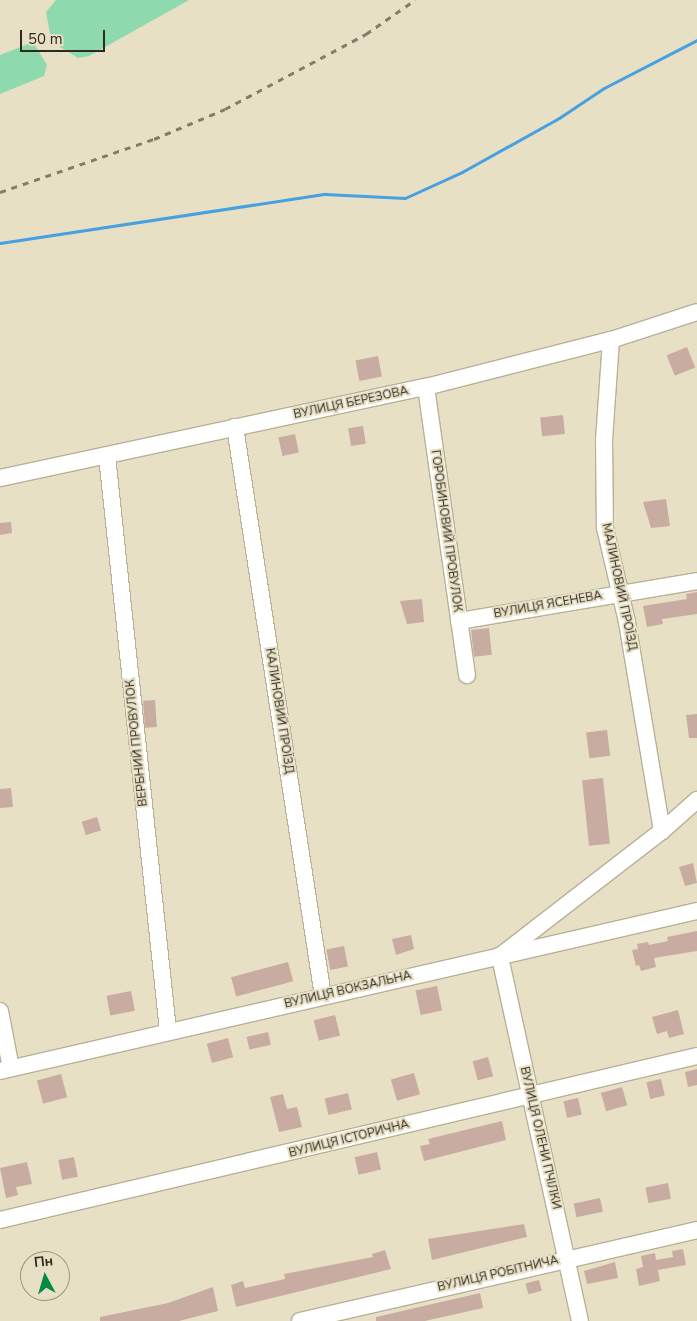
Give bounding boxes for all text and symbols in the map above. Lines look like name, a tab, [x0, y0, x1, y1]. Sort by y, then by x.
scale bar	[22, 20, 108, 52]
text: 50 m	[28, 29, 63, 49]
street label: ВУЛИЦЯ БЕРЕЗОВА	[292, 384, 410, 422]
street label: ГОРОБИНОВИЙ ПРОВУЛОК	[428, 449, 464, 613]
street label: МАЛИНОВИЙ ПРОЇЗД	[598, 522, 640, 652]
street label: ВУЛИЦЯ ЯСЕНЕВА	[493, 588, 603, 622]
street label: КАЛИНОВИЙ ПРОЇЗД	[262, 647, 296, 775]
street label: ВЕРБНИЙ ПРОВУЛОК	[123, 679, 151, 807]
street label: ВУЛИЦЯ ВОКЗАЛЬНА	[283, 968, 413, 1012]
street label: ВУЛИЦЯ ОЛЕНИ ПЧІЛКИ	[517, 1065, 563, 1211]
street label: ВУЛИЦЯ ІСТОРИЧНА	[287, 1117, 411, 1161]
north arrow	[20, 1251, 70, 1301]
text: Пн	[33, 1251, 54, 1272]
street label: ВУЛИЦЯ РОБІТНИЧА	[436, 1253, 560, 1295]

